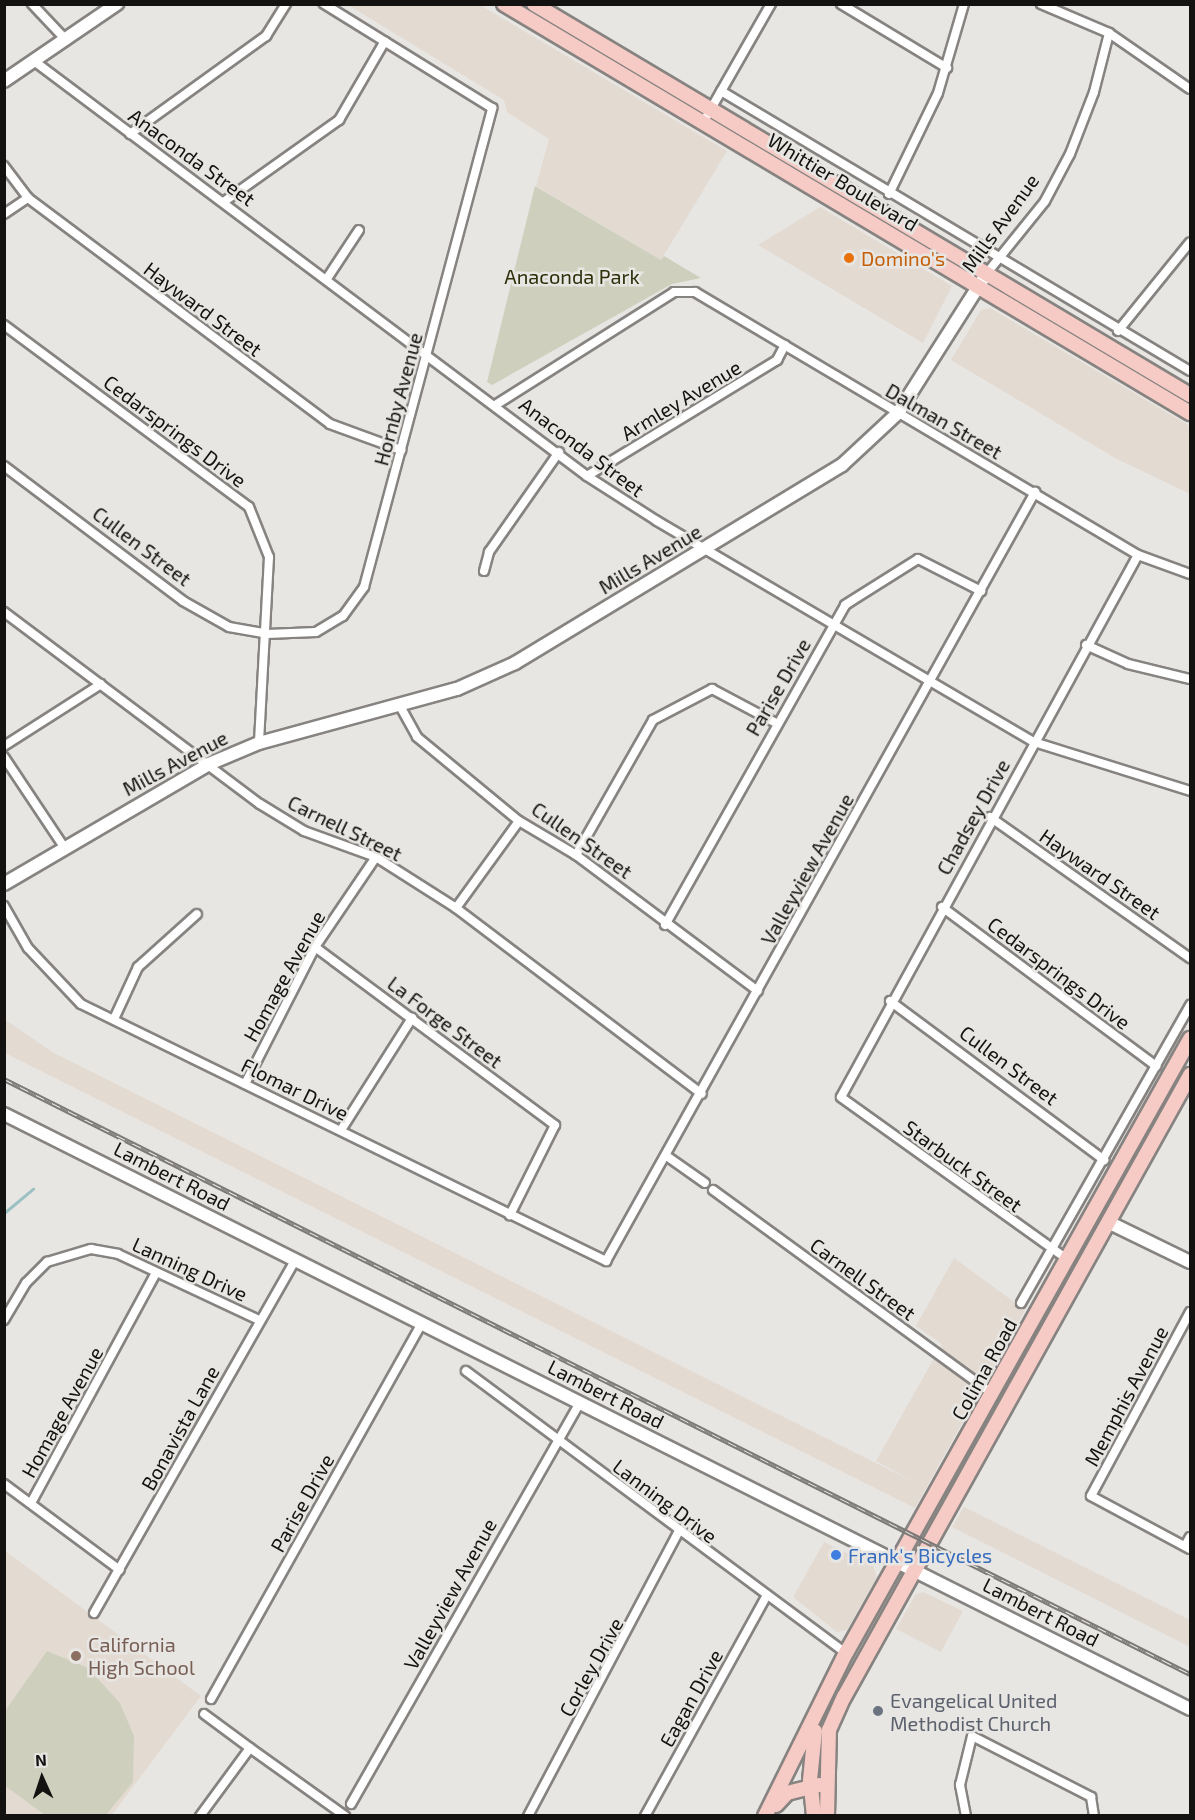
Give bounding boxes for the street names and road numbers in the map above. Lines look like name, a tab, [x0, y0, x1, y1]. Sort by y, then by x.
street label: Anaconda Street	[124, 103, 260, 211]
street label: Whittier Boulevard	[763, 128, 923, 236]
street label: Mills Avenue	[956, 169, 1044, 277]
street label: Hayward Street	[139, 257, 267, 361]
street label: Hornby Avenue	[369, 329, 427, 469]
street label: Armley Avenue	[616, 355, 746, 445]
street label: Cedarsprings Drive	[99, 370, 251, 492]
street label: Dalman Street	[882, 378, 1006, 464]
street label: Anaconda Street	[515, 392, 649, 502]
street label: Cullen Street	[88, 501, 196, 591]
street label: Mills Avenue	[594, 519, 706, 599]
street label: Parise Drive	[740, 634, 816, 740]
street label: Mills Avenue	[118, 725, 232, 801]
street label: Chadsey Drive	[931, 755, 1015, 879]
street label: Valleyview Avenue	[755, 789, 859, 949]
street label: Carnell Street	[284, 790, 406, 866]
street label: Cullen Street	[527, 797, 637, 883]
street label: Hayward Street	[1035, 824, 1165, 924]
street label: Homage Avenue	[238, 906, 330, 1046]
street label: Cedarsprings Drive	[983, 912, 1135, 1034]
street label: La Forge Street	[383, 971, 507, 1073]
street label: Cullen Street	[955, 1020, 1063, 1110]
street label: Flomar Drive	[237, 1053, 353, 1125]
street label: Starbuck Street	[899, 1115, 1027, 1217]
street label: Lambert Road	[110, 1136, 234, 1216]
street label: Lanning Drive	[129, 1232, 251, 1306]
street label: Carnell Street	[806, 1233, 920, 1325]
street label: Colima Road	[946, 1314, 1022, 1424]
street label: Memphis Avenue	[1079, 1322, 1173, 1470]
street label: Homage Avenue	[16, 1342, 108, 1482]
street label: Lambert Road	[544, 1354, 668, 1434]
street label: Bonavista Lane	[136, 1362, 224, 1494]
street label: Parise Drive	[265, 1450, 339, 1556]
street label: Lanning Drive	[608, 1454, 722, 1548]
street label: Valleyview Avenue	[398, 1514, 502, 1674]
street label: Lambert Road	[979, 1572, 1103, 1652]
street label: Corley Drive	[554, 1613, 628, 1721]
street label: Eagan Drive	[654, 1645, 728, 1751]

